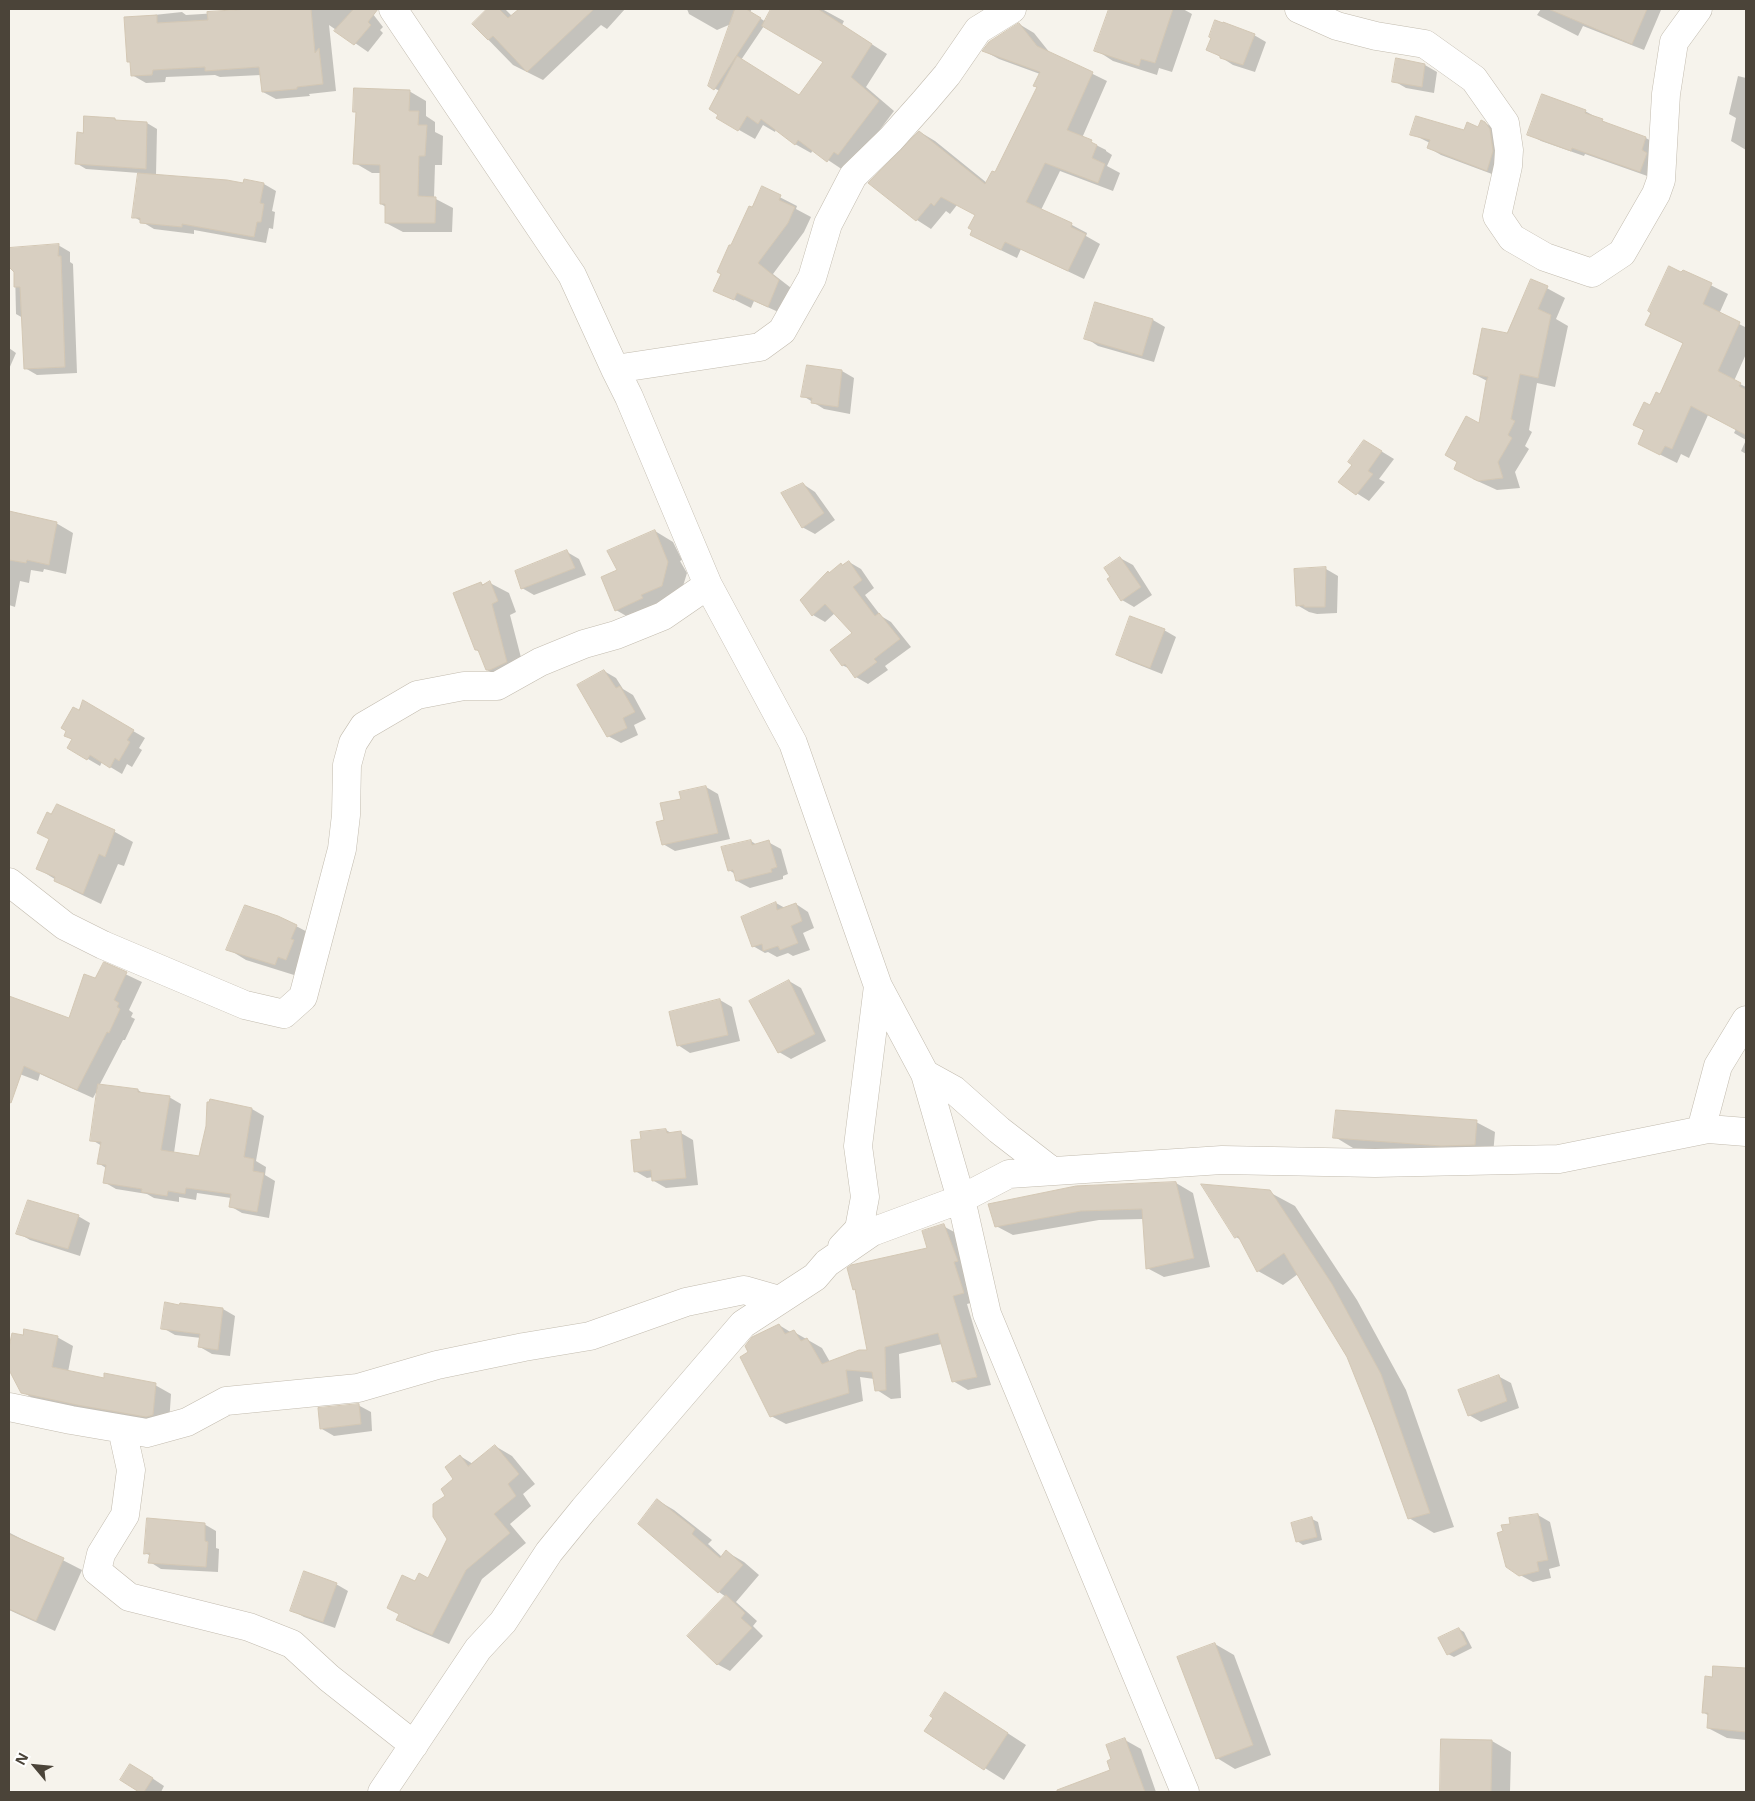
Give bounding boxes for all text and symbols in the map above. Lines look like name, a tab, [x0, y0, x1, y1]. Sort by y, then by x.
north arrow	[10, 1741, 60, 1791]
text: N	[10, 1749, 32, 1768]

